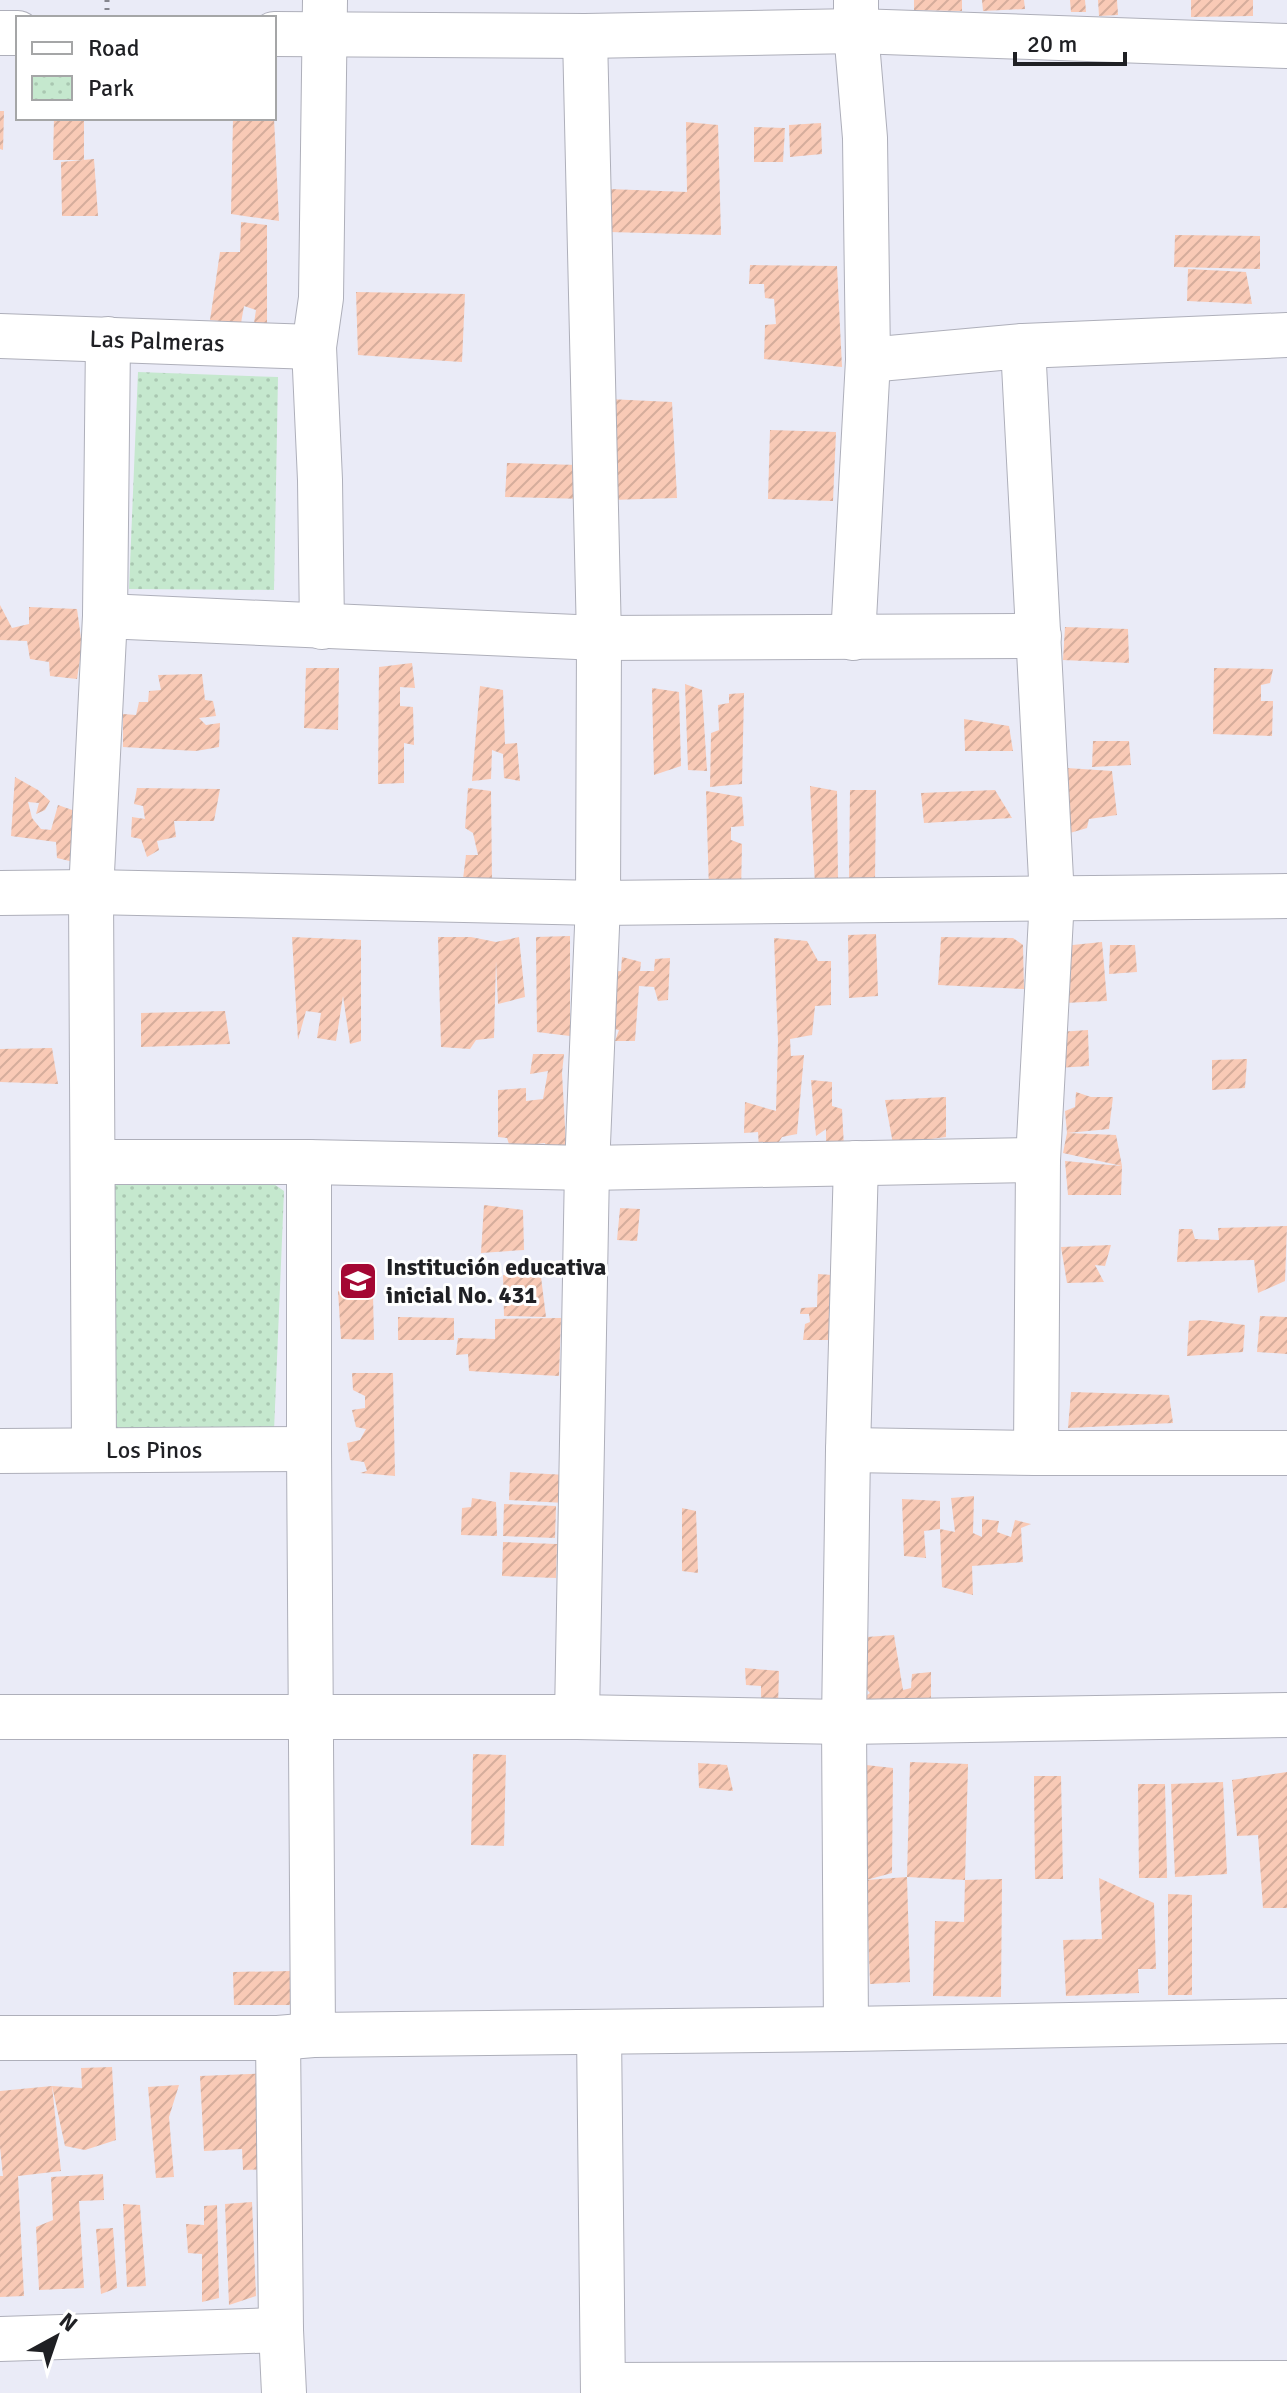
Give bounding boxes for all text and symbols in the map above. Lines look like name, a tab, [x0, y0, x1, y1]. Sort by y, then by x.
legend	[16, 16, 276, 120]
scale bar	[1015, 16, 1125, 66]
text: 20 m	[1027, 29, 1077, 59]
text: Road	[88, 33, 139, 63]
text: Park	[88, 73, 134, 103]
street label: Las Palmeras	[89, 324, 225, 358]
place label: Institución educativa inicial No. 431	[386, 1252, 606, 1310]
school or university icon: Institución educativa inicial No. 431	[337, 1260, 379, 1302]
street label: Los Pinos	[106, 1435, 202, 1465]
north arrow	[16, 2297, 96, 2377]
text: N	[54, 2307, 83, 2337]

